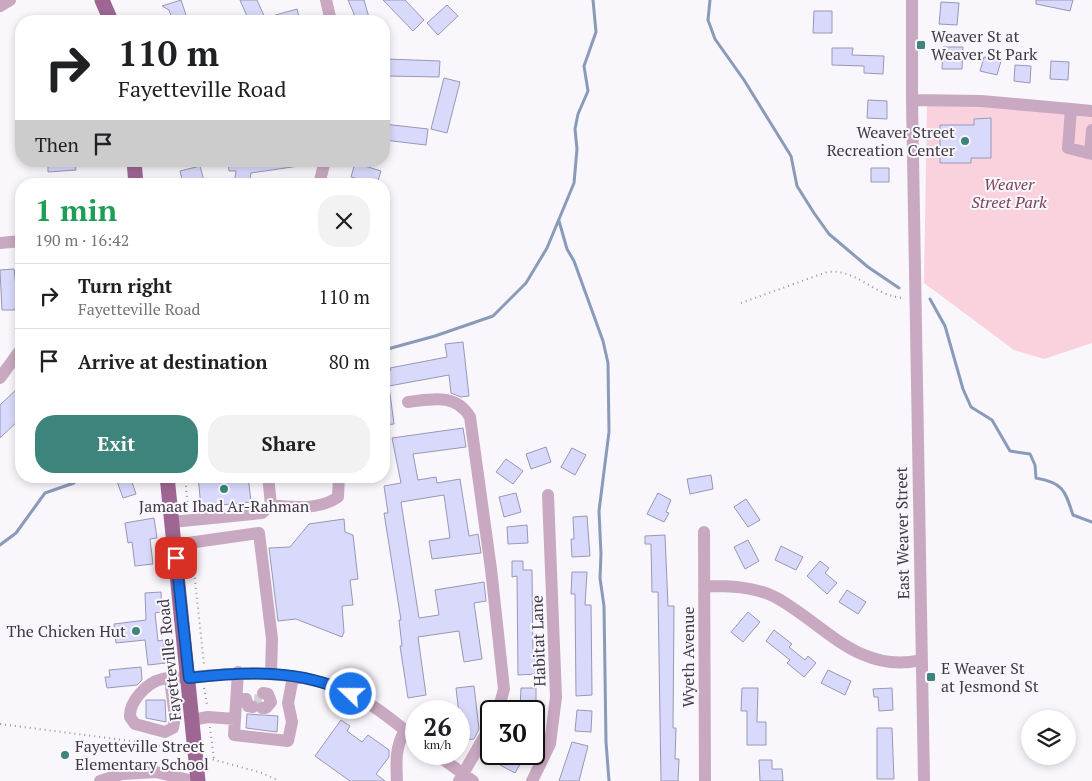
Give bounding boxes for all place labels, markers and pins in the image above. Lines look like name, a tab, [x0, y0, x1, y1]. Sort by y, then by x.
place label: Weaver St at Weaver St Park	[931, 25, 1038, 65]
marker: Weaver St at Weaver St Park	[915, 39, 927, 51]
place label: Weaver Street Recreation Center	[827, 121, 956, 161]
marker: Weaver Street Recreation Center	[959, 135, 971, 147]
marker: Jamaat Ibad Ar-Rahman	[218, 483, 230, 495]
place label: Jamaat Ibad Ar-Rahman	[139, 495, 310, 517]
pin	[155, 537, 197, 579]
place label: The Chicken Hut	[7, 620, 126, 642]
marker: The Chicken Hut	[130, 625, 142, 637]
place label: E Weaver St at Jesmond St	[941, 657, 1039, 697]
marker: E Weaver St at Jesmond St	[925, 671, 937, 683]
place label: Fayetteville Street Elementary School	[75, 735, 209, 775]
marker: Fayetteville Street Elementary School	[59, 749, 71, 761]

